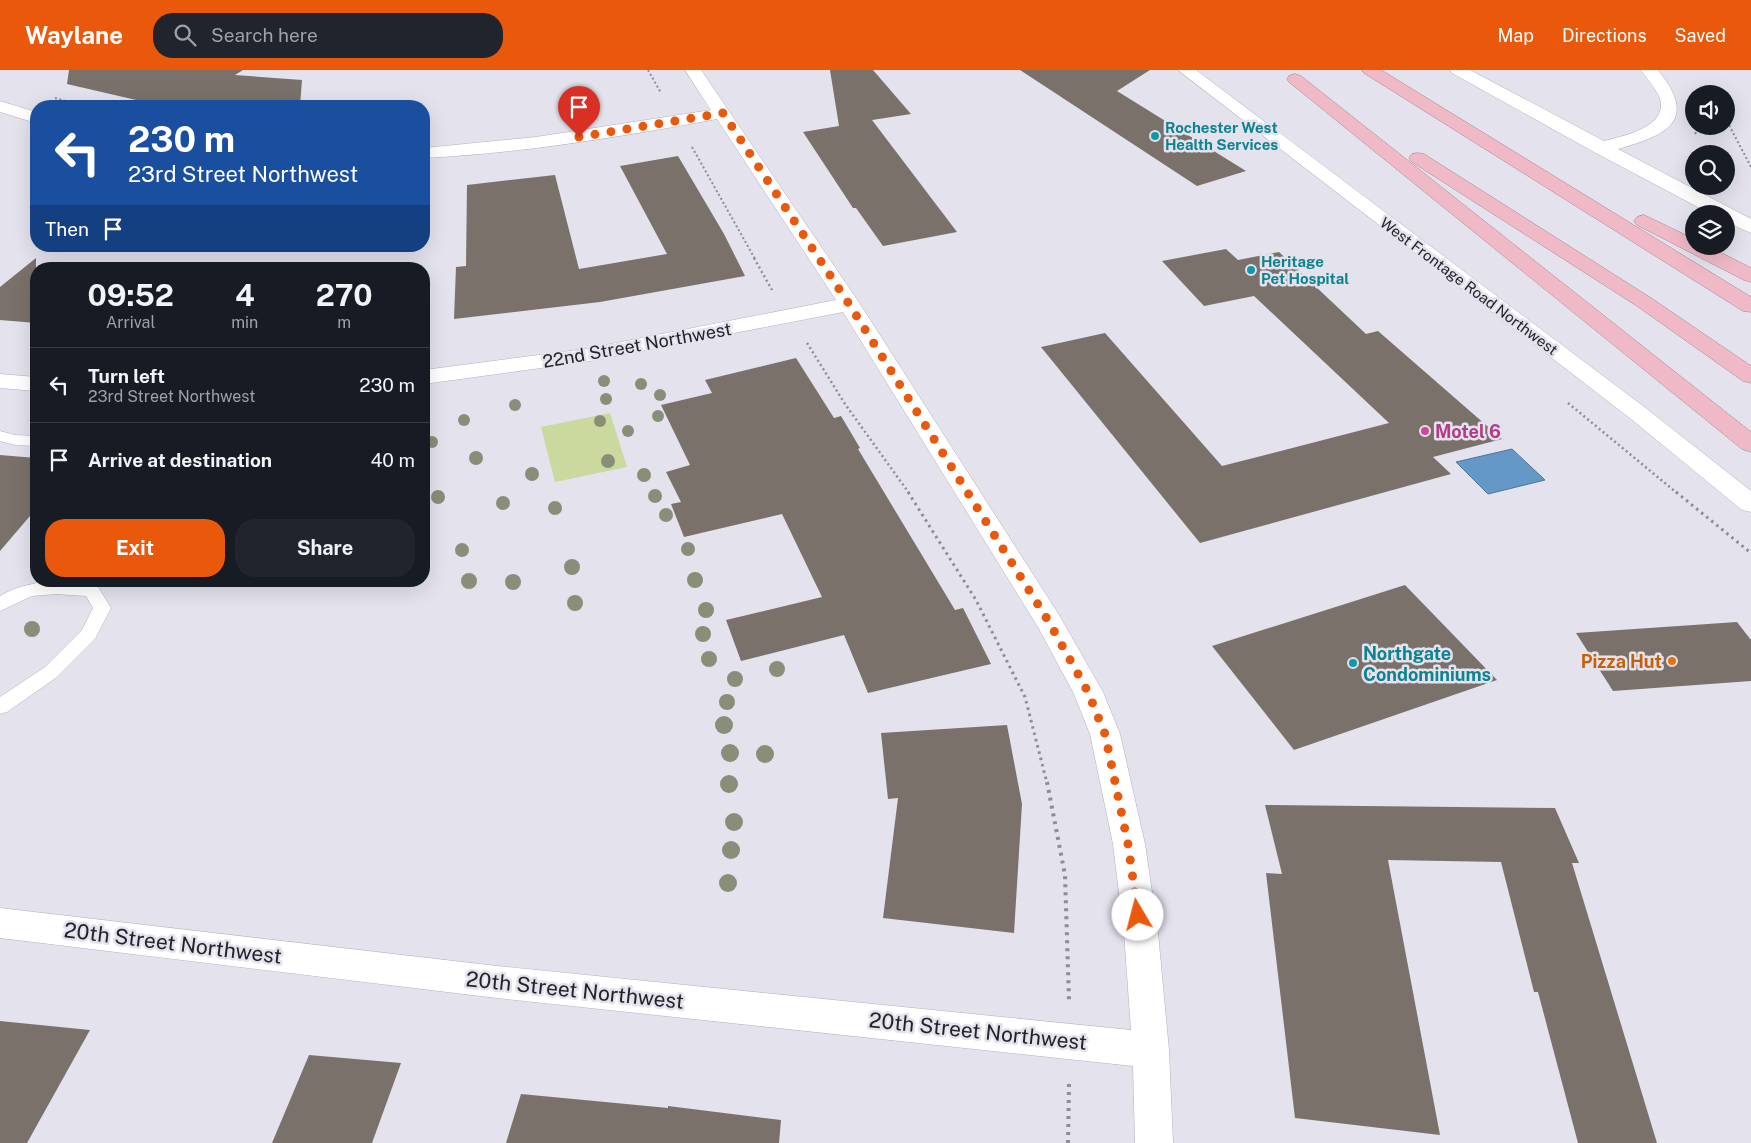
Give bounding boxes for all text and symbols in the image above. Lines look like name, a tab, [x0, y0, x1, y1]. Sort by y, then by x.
search box	[153, 13, 503, 58]
text: Waylane	[25, 21, 123, 49]
icon: search	[171, 21, 199, 49]
text: Search here	[211, 24, 318, 46]
text: Map	[1497, 25, 1534, 46]
text: Directions	[1562, 25, 1647, 46]
text: Saved	[1675, 25, 1726, 46]
map controls	[1685, 85, 1735, 255]
button: sound	[1685, 85, 1735, 135]
pin	[558, 86, 600, 137]
icon: arrive	[565, 93, 593, 121]
text: 230 m	[128, 119, 235, 160]
place label: Rochester West Health Services	[1165, 119, 1278, 153]
icon: left	[45, 120, 110, 185]
marker: Rochester West Health Services	[1149, 130, 1161, 142]
button: search	[1685, 145, 1735, 195]
text: 23rd Street Northwest	[128, 161, 358, 187]
button: layers	[1685, 205, 1735, 255]
street label: West Frontage Road Northwest	[1377, 214, 1561, 358]
icon: arrive	[99, 215, 127, 243]
text: Then	[45, 218, 89, 240]
place label: Heritage Pet Hospital	[1261, 253, 1349, 287]
marker: Heritage Pet Hospital	[1245, 264, 1257, 276]
text: 09:52	[87, 277, 174, 313]
text: 4	[235, 277, 255, 313]
text: 270	[316, 277, 373, 313]
text: Arrival	[106, 313, 155, 332]
text: min	[231, 313, 258, 332]
text: m	[337, 313, 351, 332]
street label: 22nd Street Northwest	[541, 318, 733, 372]
text: Turn left	[88, 365, 165, 387]
icon: left	[45, 371, 73, 399]
text: 230 m	[359, 374, 415, 396]
text: 23rd Street Northwest	[88, 387, 255, 406]
place label: Motel 6	[1435, 421, 1501, 442]
marker: Motel 6	[1419, 425, 1431, 437]
icon: arrive	[45, 446, 73, 474]
text: Arrive at destination	[88, 449, 272, 471]
text: 40 m	[370, 449, 415, 471]
button: Exit	[45, 519, 225, 577]
button: Share	[235, 519, 415, 577]
place label: Northgate Condominiums	[1363, 643, 1491, 685]
place label: Pizza Hut	[1581, 651, 1662, 672]
marker: Pizza Hut	[1666, 655, 1678, 667]
marker: Northgate Condominiums	[1347, 657, 1359, 669]
position arrow	[1111, 888, 1163, 940]
street label: 20th Street Northwest	[63, 917, 283, 969]
street label: 20th Street Northwest	[465, 966, 685, 1014]
street label: 20th Street Northwest	[868, 1007, 1088, 1055]

